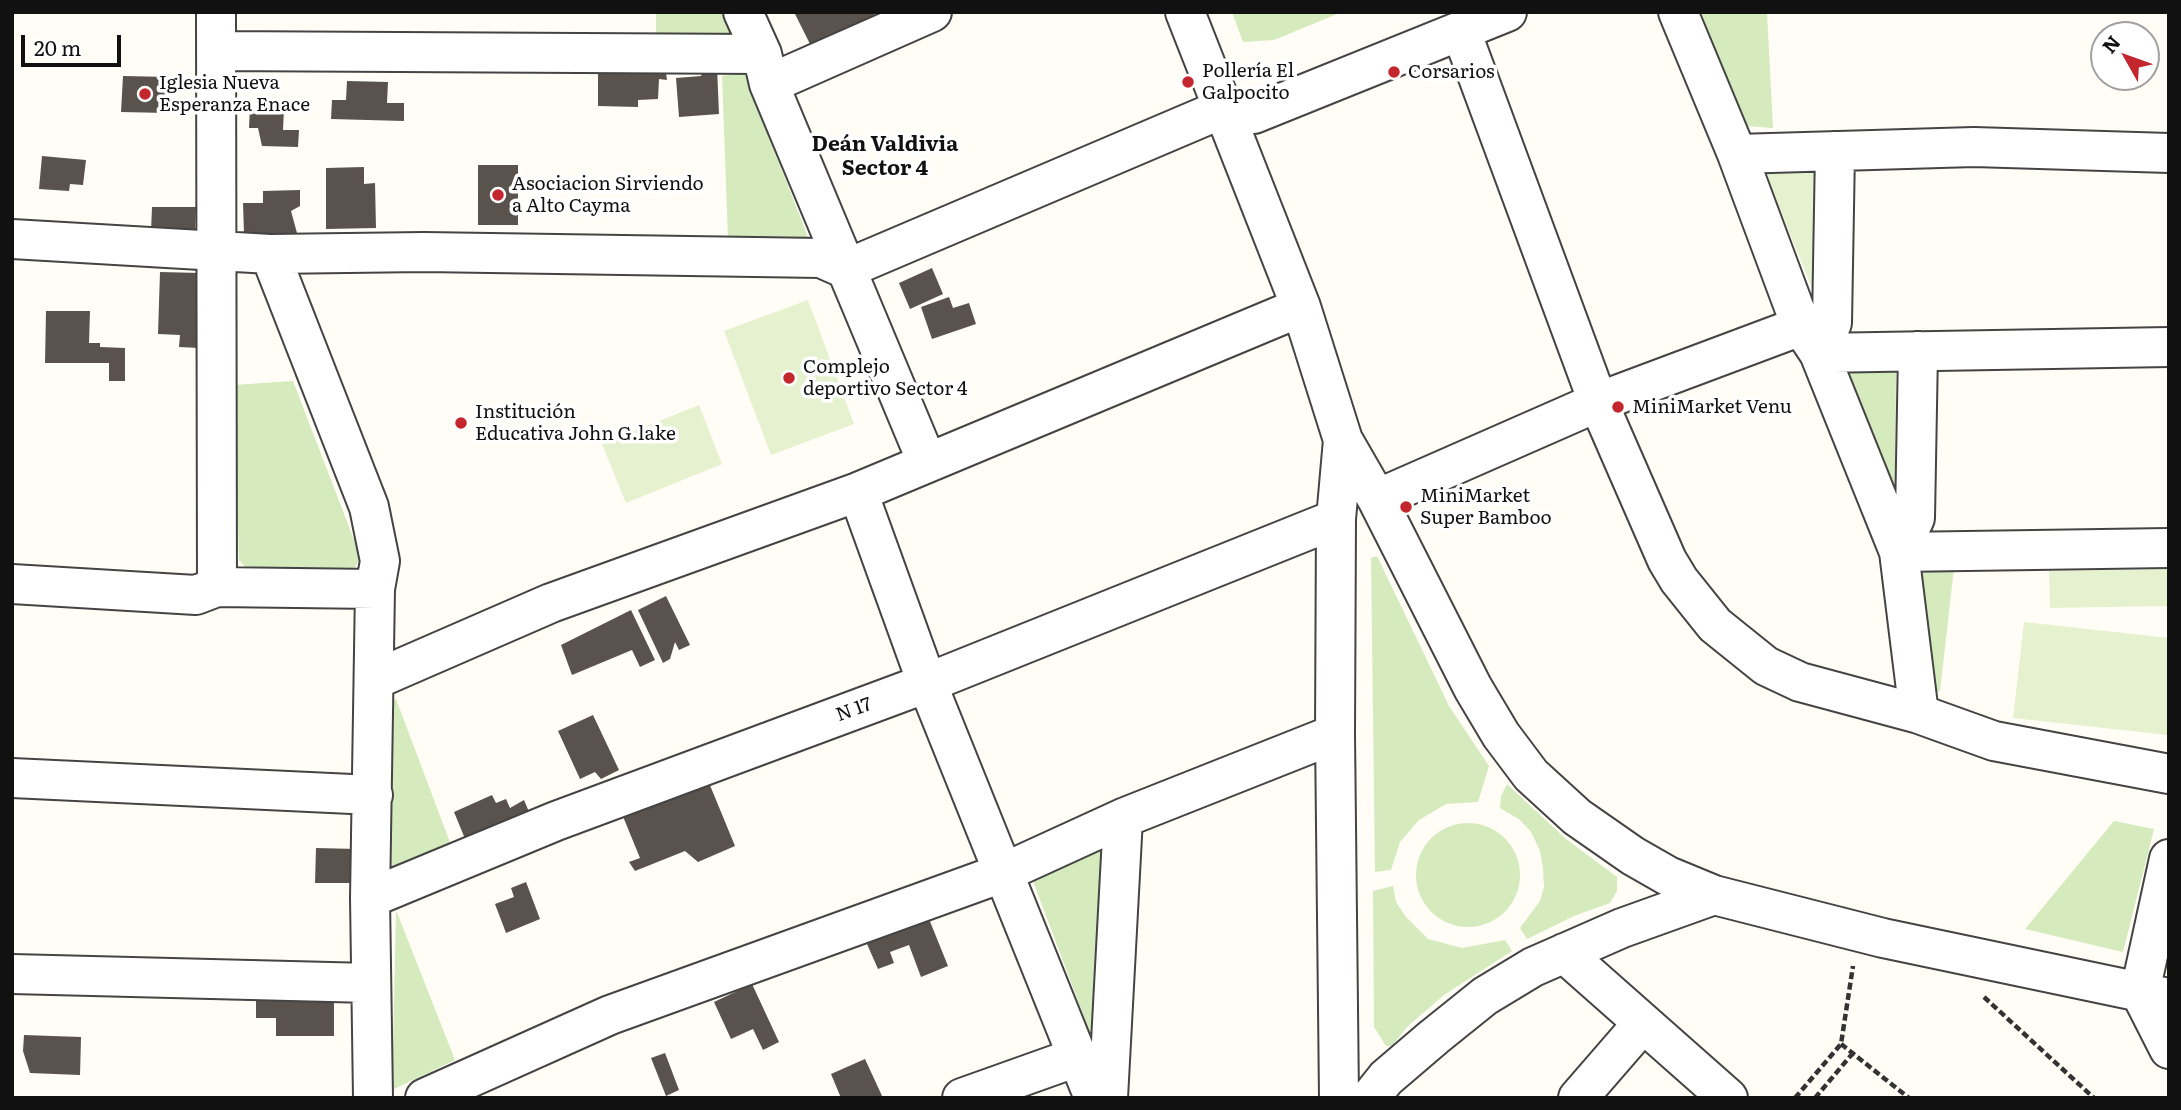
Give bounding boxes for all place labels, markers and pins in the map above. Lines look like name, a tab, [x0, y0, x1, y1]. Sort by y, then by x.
place label: Pollería El Galpocito	[1202, 60, 1294, 104]
place label: Corsarios	[1408, 61, 1495, 83]
marker: Corsarios	[1386, 64, 1402, 80]
place label: Iglesia Nueva Esperanza Enace	[159, 72, 310, 116]
marker: Pollería El Galpocito	[1180, 74, 1196, 90]
marker: Iglesia Nueva Esperanza Enace	[137, 86, 153, 102]
place label: Asociacion Sirviendo a Alto Cayma	[512, 173, 704, 217]
marker: Asociacion Sirviendo a Alto Cayma	[490, 187, 506, 203]
place label: Complejo deportivo Sector 4	[803, 356, 967, 400]
marker: Complejo deportivo Sector 4	[781, 370, 797, 386]
place label: MiniMarket Venu	[1632, 396, 1792, 418]
marker: MiniMarket Venu	[1610, 399, 1626, 415]
place label: Institución Educativa John G.lake	[475, 401, 676, 445]
marker: Institución Educativa John G.lake	[453, 415, 469, 431]
place label: MiniMarket Super Bamboo	[1420, 485, 1552, 529]
marker: MiniMarket Super Bamboo	[1398, 499, 1414, 515]

